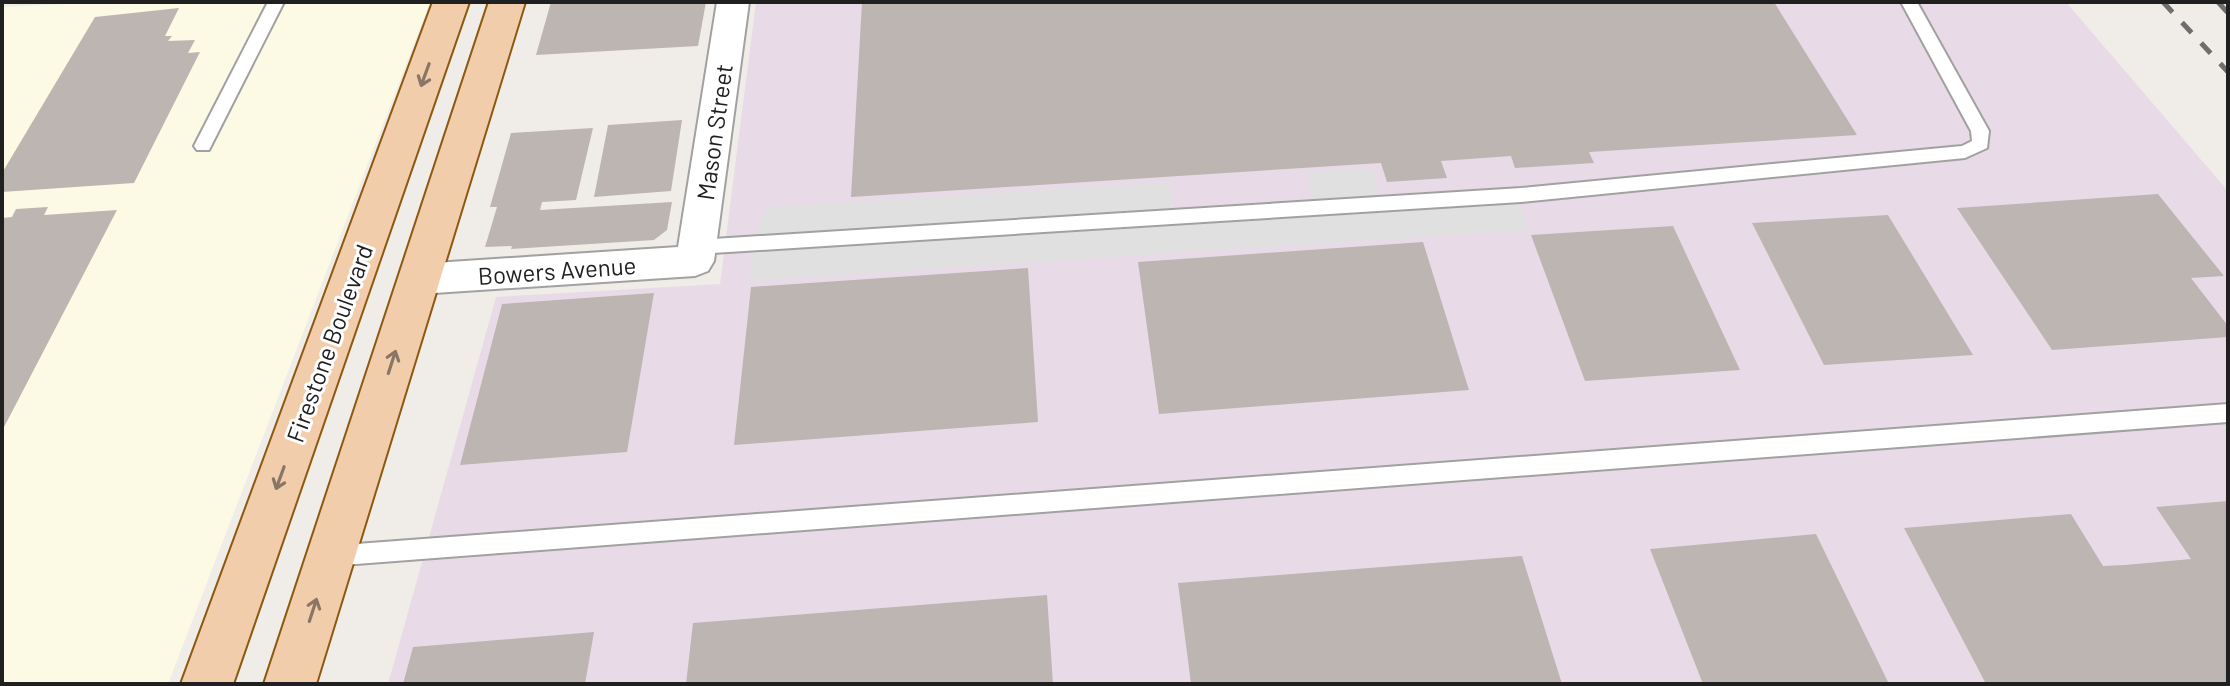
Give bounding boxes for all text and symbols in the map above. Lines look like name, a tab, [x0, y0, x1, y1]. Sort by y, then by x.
street label: Mason Street	[690, 62, 738, 202]
one-way arrow	[416, 63, 431, 88]
street label: Firestone Boulevard	[280, 240, 378, 446]
street label: Bowers Avenue	[477, 250, 637, 290]
one-way arrow	[386, 350, 401, 375]
one-way arrow	[272, 466, 287, 491]
one-way arrow	[307, 597, 322, 622]

